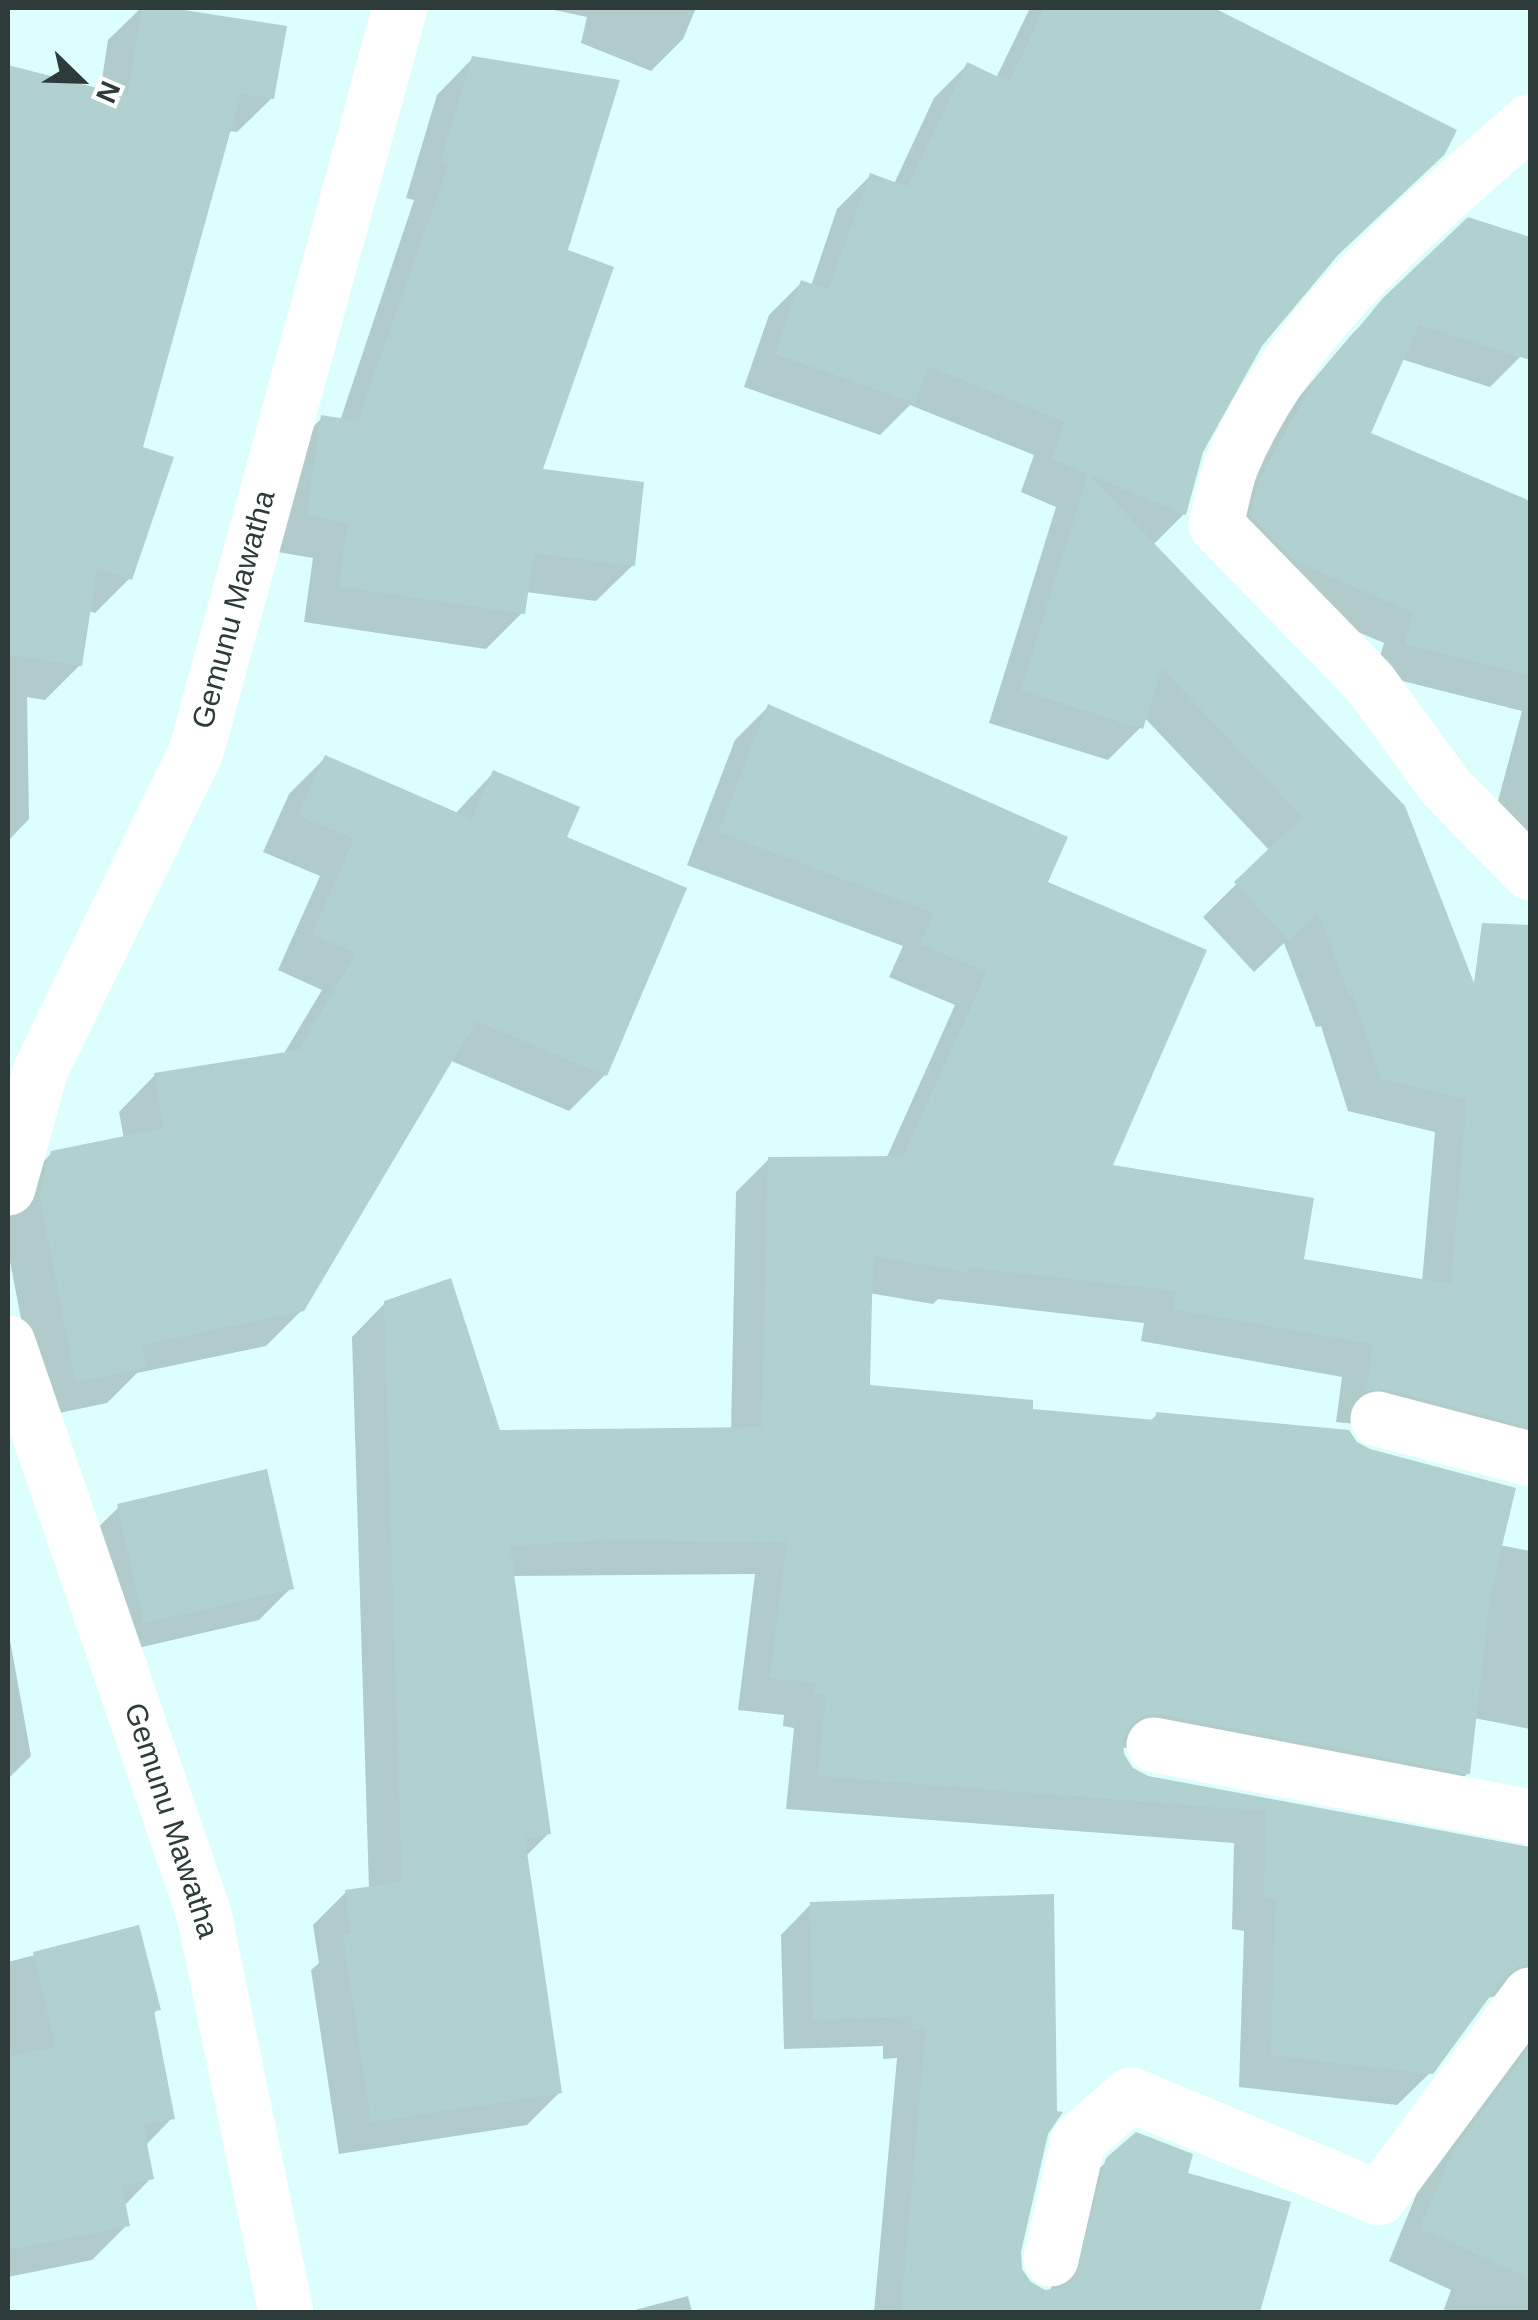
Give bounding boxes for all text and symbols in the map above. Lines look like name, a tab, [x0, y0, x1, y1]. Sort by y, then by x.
north arrow	[30, 30, 130, 130]
text: N	[90, 77, 126, 107]
street label: Gemunu Mawatha	[186, 487, 284, 733]
street label: Gemunu Mawatha	[115, 1699, 225, 1943]

